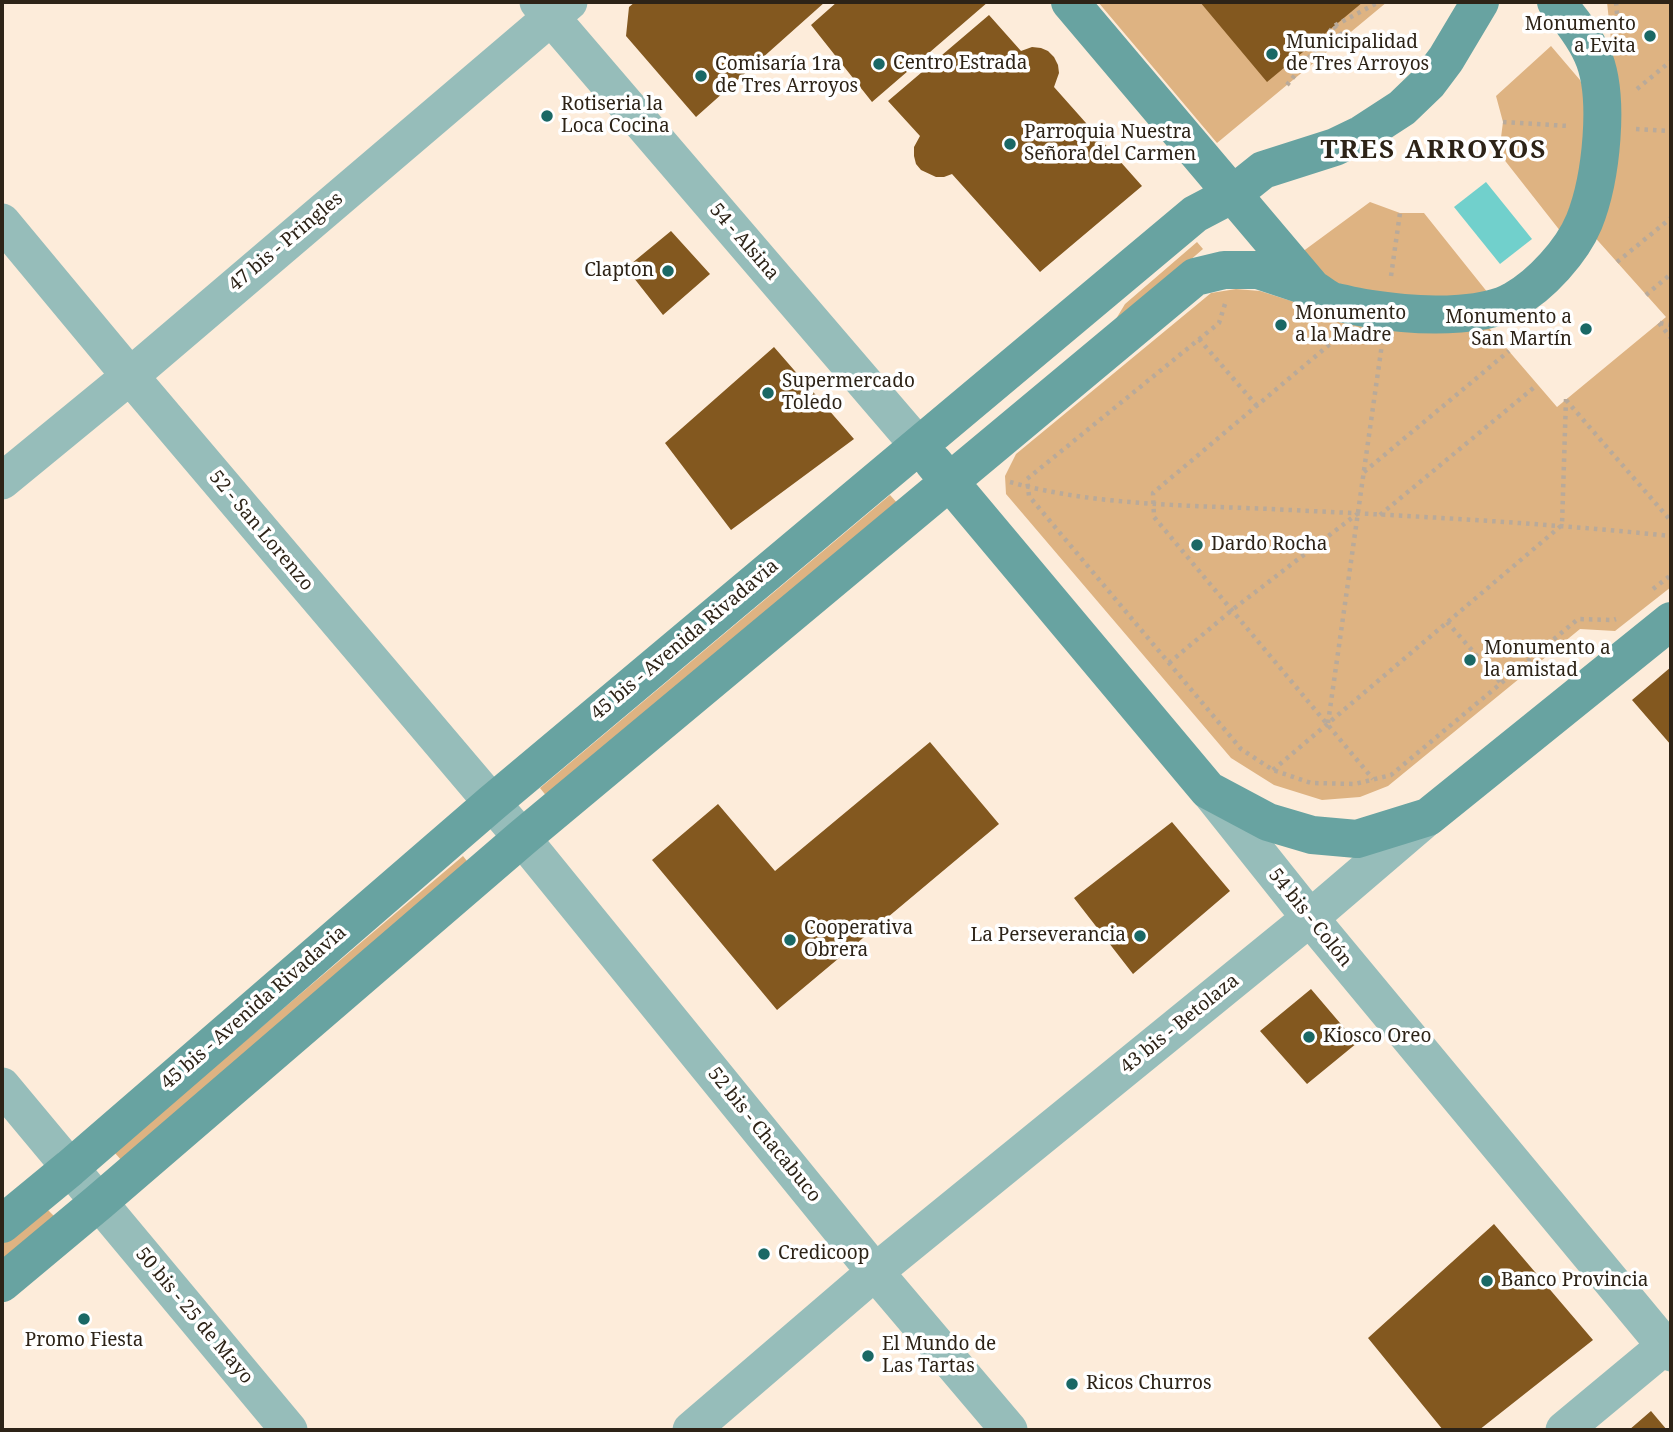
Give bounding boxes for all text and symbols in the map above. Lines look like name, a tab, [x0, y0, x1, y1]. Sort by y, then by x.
place label: Monumento a Evita	[1525, 14, 1636, 58]
marker: Monumento a Evita	[1642, 28, 1658, 44]
place label: Municipalidad de Tres Arroyos	[1286, 32, 1429, 76]
marker: Municipalidad de Tres Arroyos	[1264, 46, 1280, 62]
place label: Centro Estrada	[893, 53, 1027, 75]
place label: Comisaría 1ra de Tres Arroyos	[715, 54, 858, 98]
marker: Centro Estrada	[871, 56, 887, 72]
marker: Comisaría 1ra de Tres Arroyos	[693, 68, 709, 84]
place label: Rotiseria la Loca Cocina	[561, 94, 670, 138]
marker: Rotiseria la Loca Cocina	[539, 108, 555, 124]
place label: Parroquia Nuestra Señora del Carmen	[1024, 122, 1196, 166]
district label: TRES ARROYOS	[1322, 135, 1546, 167]
marker: Parroquia Nuestra Señora del Carmen	[1002, 136, 1018, 152]
street label: 47 bis - Pringles	[224, 188, 348, 296]
street label: 54 - Alsina	[705, 199, 783, 285]
place label: Clapton	[584, 260, 654, 282]
marker: Clapton	[660, 263, 676, 279]
place label: Monumento a la Madre	[1295, 303, 1406, 347]
place label: Monumento a San Martín	[1445, 307, 1572, 351]
marker: Monumento a la Madre	[1273, 317, 1289, 333]
marker: Monumento a San Martín	[1578, 321, 1594, 337]
place label: Supermercado Toledo	[782, 371, 915, 415]
marker: Supermercado Toledo	[760, 385, 776, 401]
street label: 52 - San Lorenzo	[204, 466, 318, 596]
place label: Dardo Rocha	[1211, 534, 1328, 556]
marker: Dardo Rocha	[1189, 537, 1205, 553]
street label: 45 bis - Avenida Rivadavia	[587, 555, 783, 725]
place label: Monumento a la amistad	[1484, 638, 1611, 682]
marker: Monumento a la amistad	[1462, 652, 1478, 668]
street label: 54 bis - Colón	[1263, 864, 1357, 972]
place label: Cooperativa Obrera	[804, 918, 913, 962]
street label: 45 bis - Avenida Rivadavia	[157, 921, 351, 1095]
place label: La Perseverancia	[970, 925, 1126, 947]
marker: La Perseverancia	[1132, 928, 1148, 944]
marker: Cooperativa Obrera	[782, 932, 798, 948]
street label: 43 bis - Betolaza	[1116, 969, 1244, 1079]
place label: Kiosco Oreo	[1323, 1026, 1431, 1048]
marker: Kiosco Oreo	[1301, 1029, 1317, 1045]
street label: 52 bis - Chacabuco	[703, 1063, 825, 1207]
street label: 50 bis - 25 de Mayo	[130, 1243, 258, 1389]
place label: Credicoop	[778, 1243, 869, 1265]
marker: Credicoop	[756, 1246, 772, 1262]
place label: Banco Provincia	[1501, 1270, 1648, 1292]
marker: Banco Provincia	[1479, 1273, 1495, 1289]
marker: Promo Fiesta	[76, 1311, 92, 1327]
place label: Promo Fiesta	[25, 1330, 143, 1352]
place label: El Mundo de Las Tartas	[882, 1334, 996, 1378]
marker: El Mundo de Las Tartas	[860, 1348, 876, 1364]
place label: Ricos Churros	[1086, 1373, 1212, 1395]
marker: Ricos Churros	[1064, 1376, 1080, 1392]

